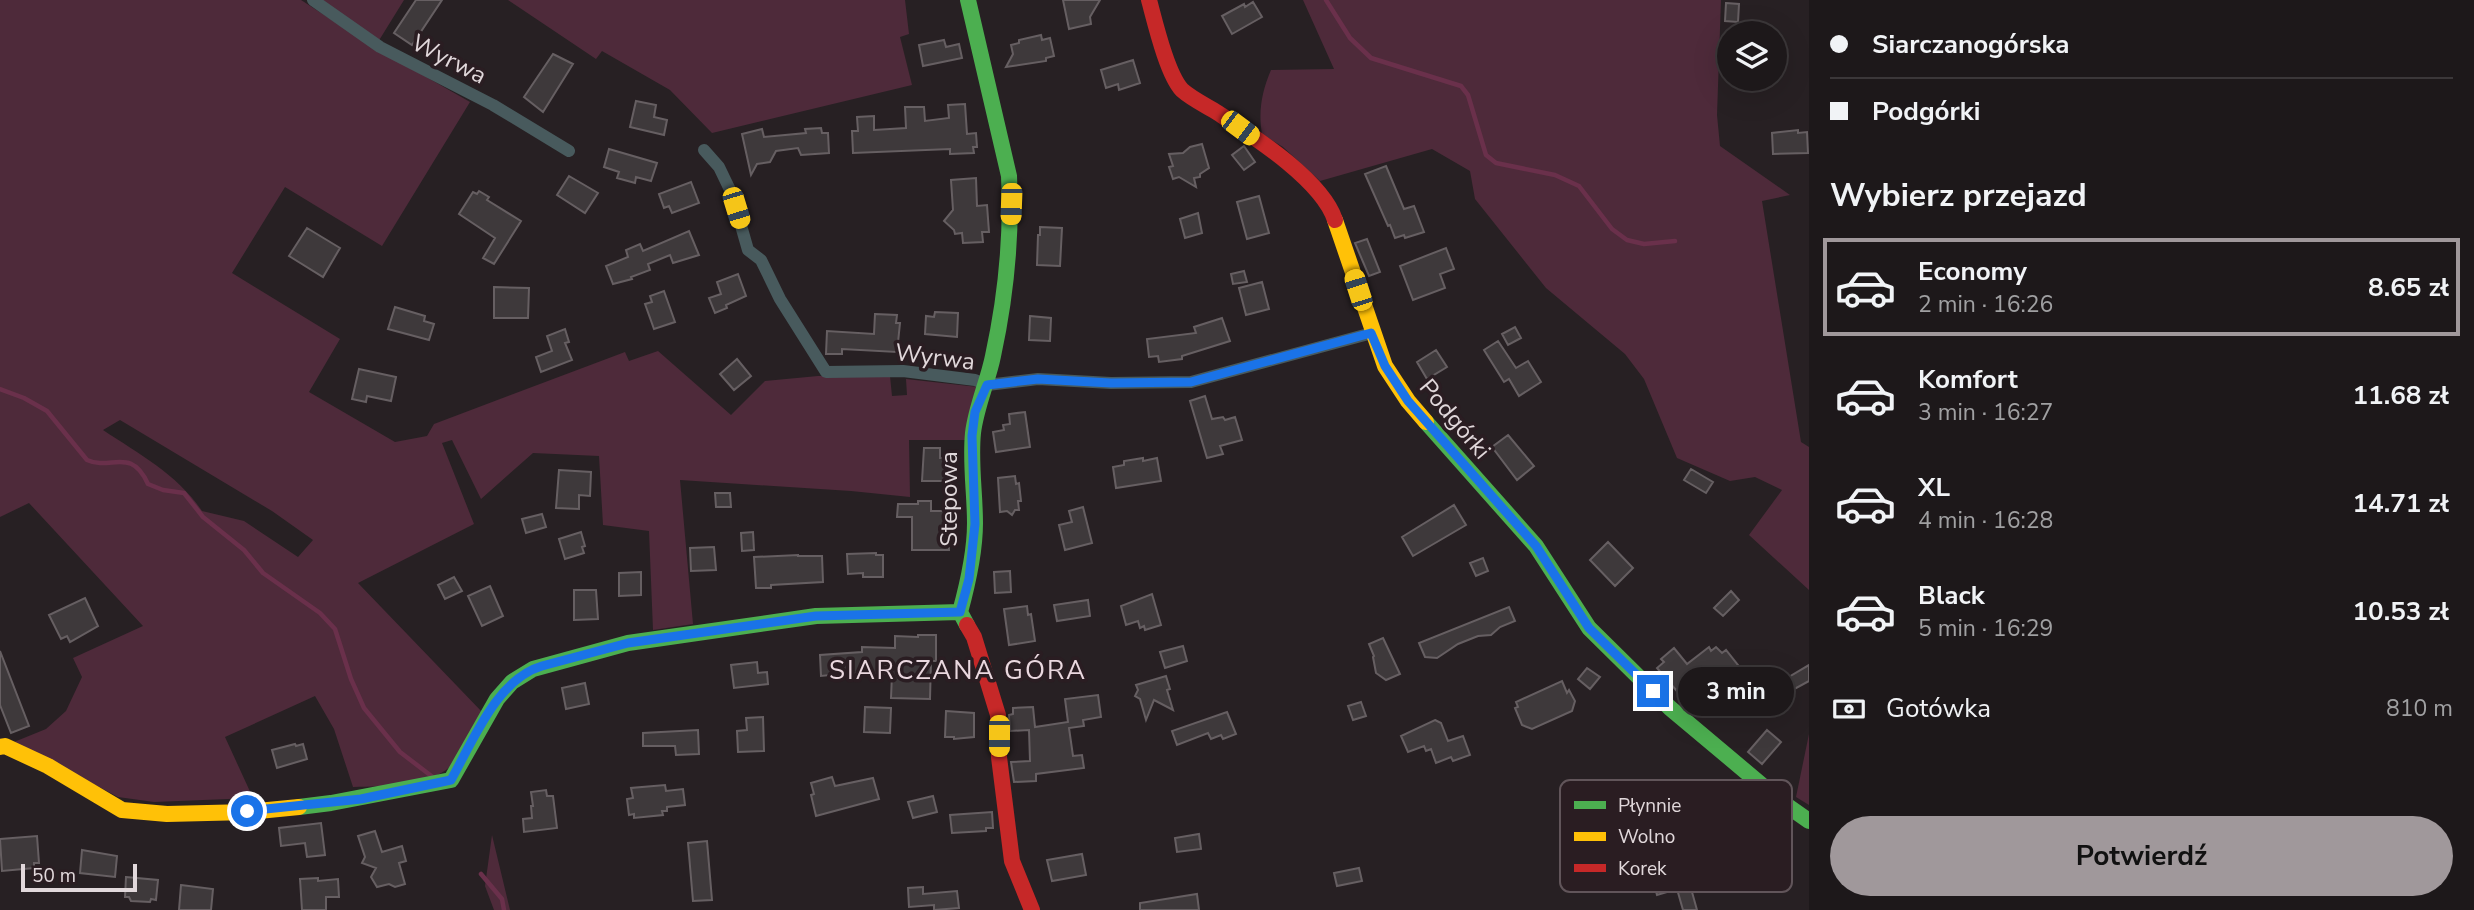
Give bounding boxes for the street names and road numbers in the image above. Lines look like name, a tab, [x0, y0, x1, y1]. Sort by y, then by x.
street label: Wyrwa	[406, 27, 492, 91]
street label: Wyrwa	[893, 336, 977, 378]
street label: Podgórki	[1412, 372, 1498, 466]
street label: Stepowa	[933, 451, 965, 547]

